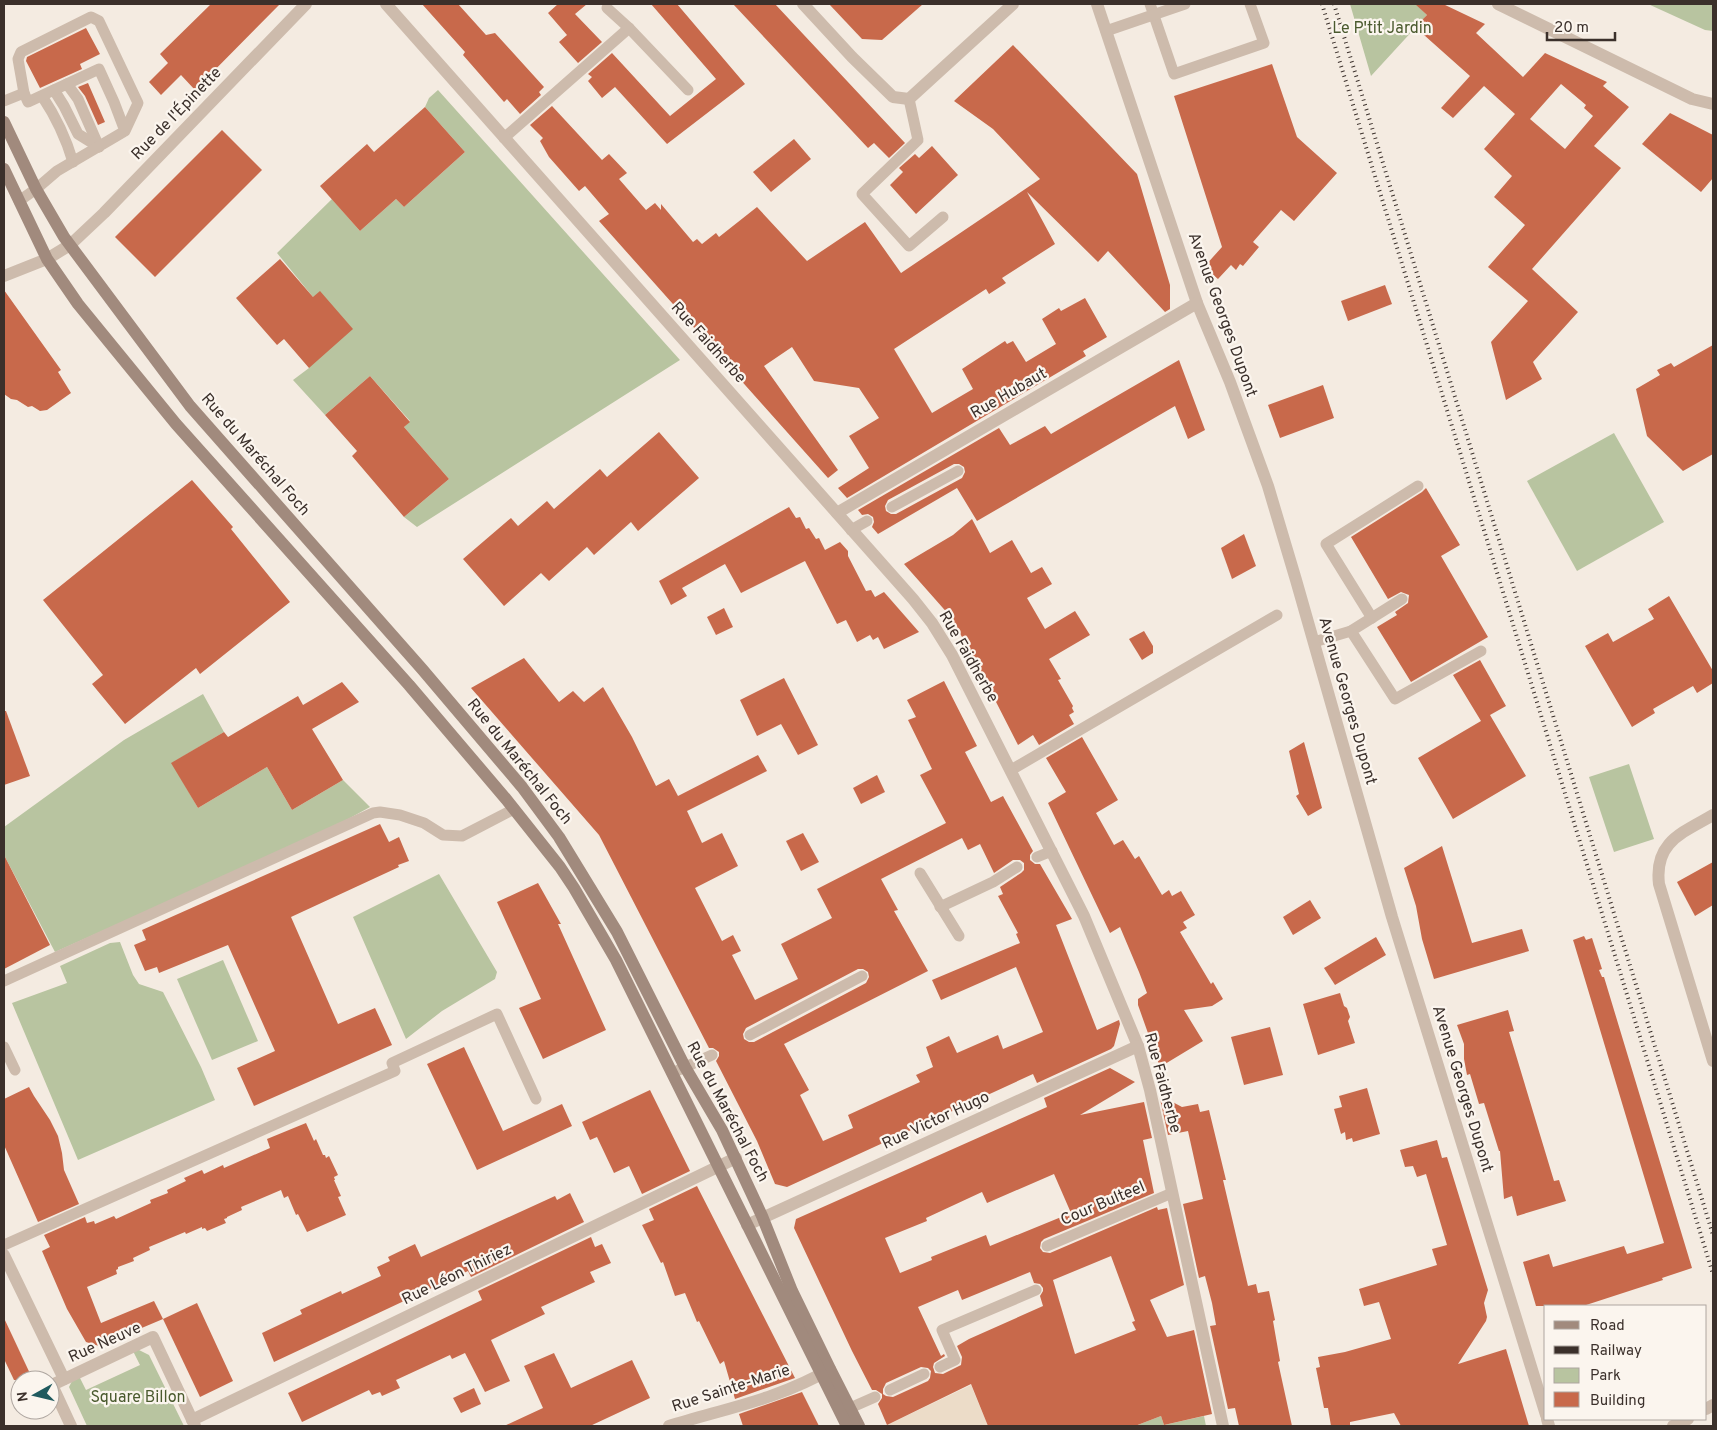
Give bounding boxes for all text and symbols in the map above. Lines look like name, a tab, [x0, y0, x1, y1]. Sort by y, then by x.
scale bar	[1547, 10, 1614, 42]
park label: Le P'tit Jardin	[1332, 19, 1432, 39]
text: 20 m	[1554, 19, 1589, 38]
street label: Rue de l'Épinette	[126, 62, 226, 165]
street label: Avenue Georges Dupont	[1183, 230, 1261, 400]
street label: Rue Faidherbe	[666, 298, 750, 388]
street label: Rue Hubaut	[967, 364, 1051, 424]
street label: Rue du Maréchal Foch	[196, 389, 314, 521]
street label: Rue Faidherbe	[934, 607, 1002, 707]
street label: Avenue Georges Dupont	[1313, 615, 1381, 787]
street label: Rue du Maréchal Foch	[462, 695, 576, 829]
street label: Avenue Georges Dupont	[1427, 1003, 1497, 1175]
street label: Rue Faidherbe	[1139, 1031, 1185, 1135]
street label: Rue du Maréchal Foch	[681, 1038, 773, 1186]
street label: Rue Victor Hugo	[879, 1087, 993, 1155]
street label: Cour Bulteel	[1058, 1177, 1148, 1231]
street label: Rue Léon Thiriez	[399, 1240, 515, 1310]
legend	[1544, 1305, 1707, 1420]
text: Road	[1590, 1317, 1625, 1336]
street label: Rue Neuve	[66, 1318, 144, 1368]
text: Railway	[1590, 1342, 1642, 1361]
street label: Rue Sainte-Marie	[669, 1360, 793, 1418]
text: Park	[1590, 1367, 1621, 1386]
north arrow	[10, 1370, 60, 1420]
park label: Square Billon	[90, 1388, 186, 1408]
text: N	[14, 1390, 33, 1403]
text: Building	[1590, 1392, 1645, 1411]

